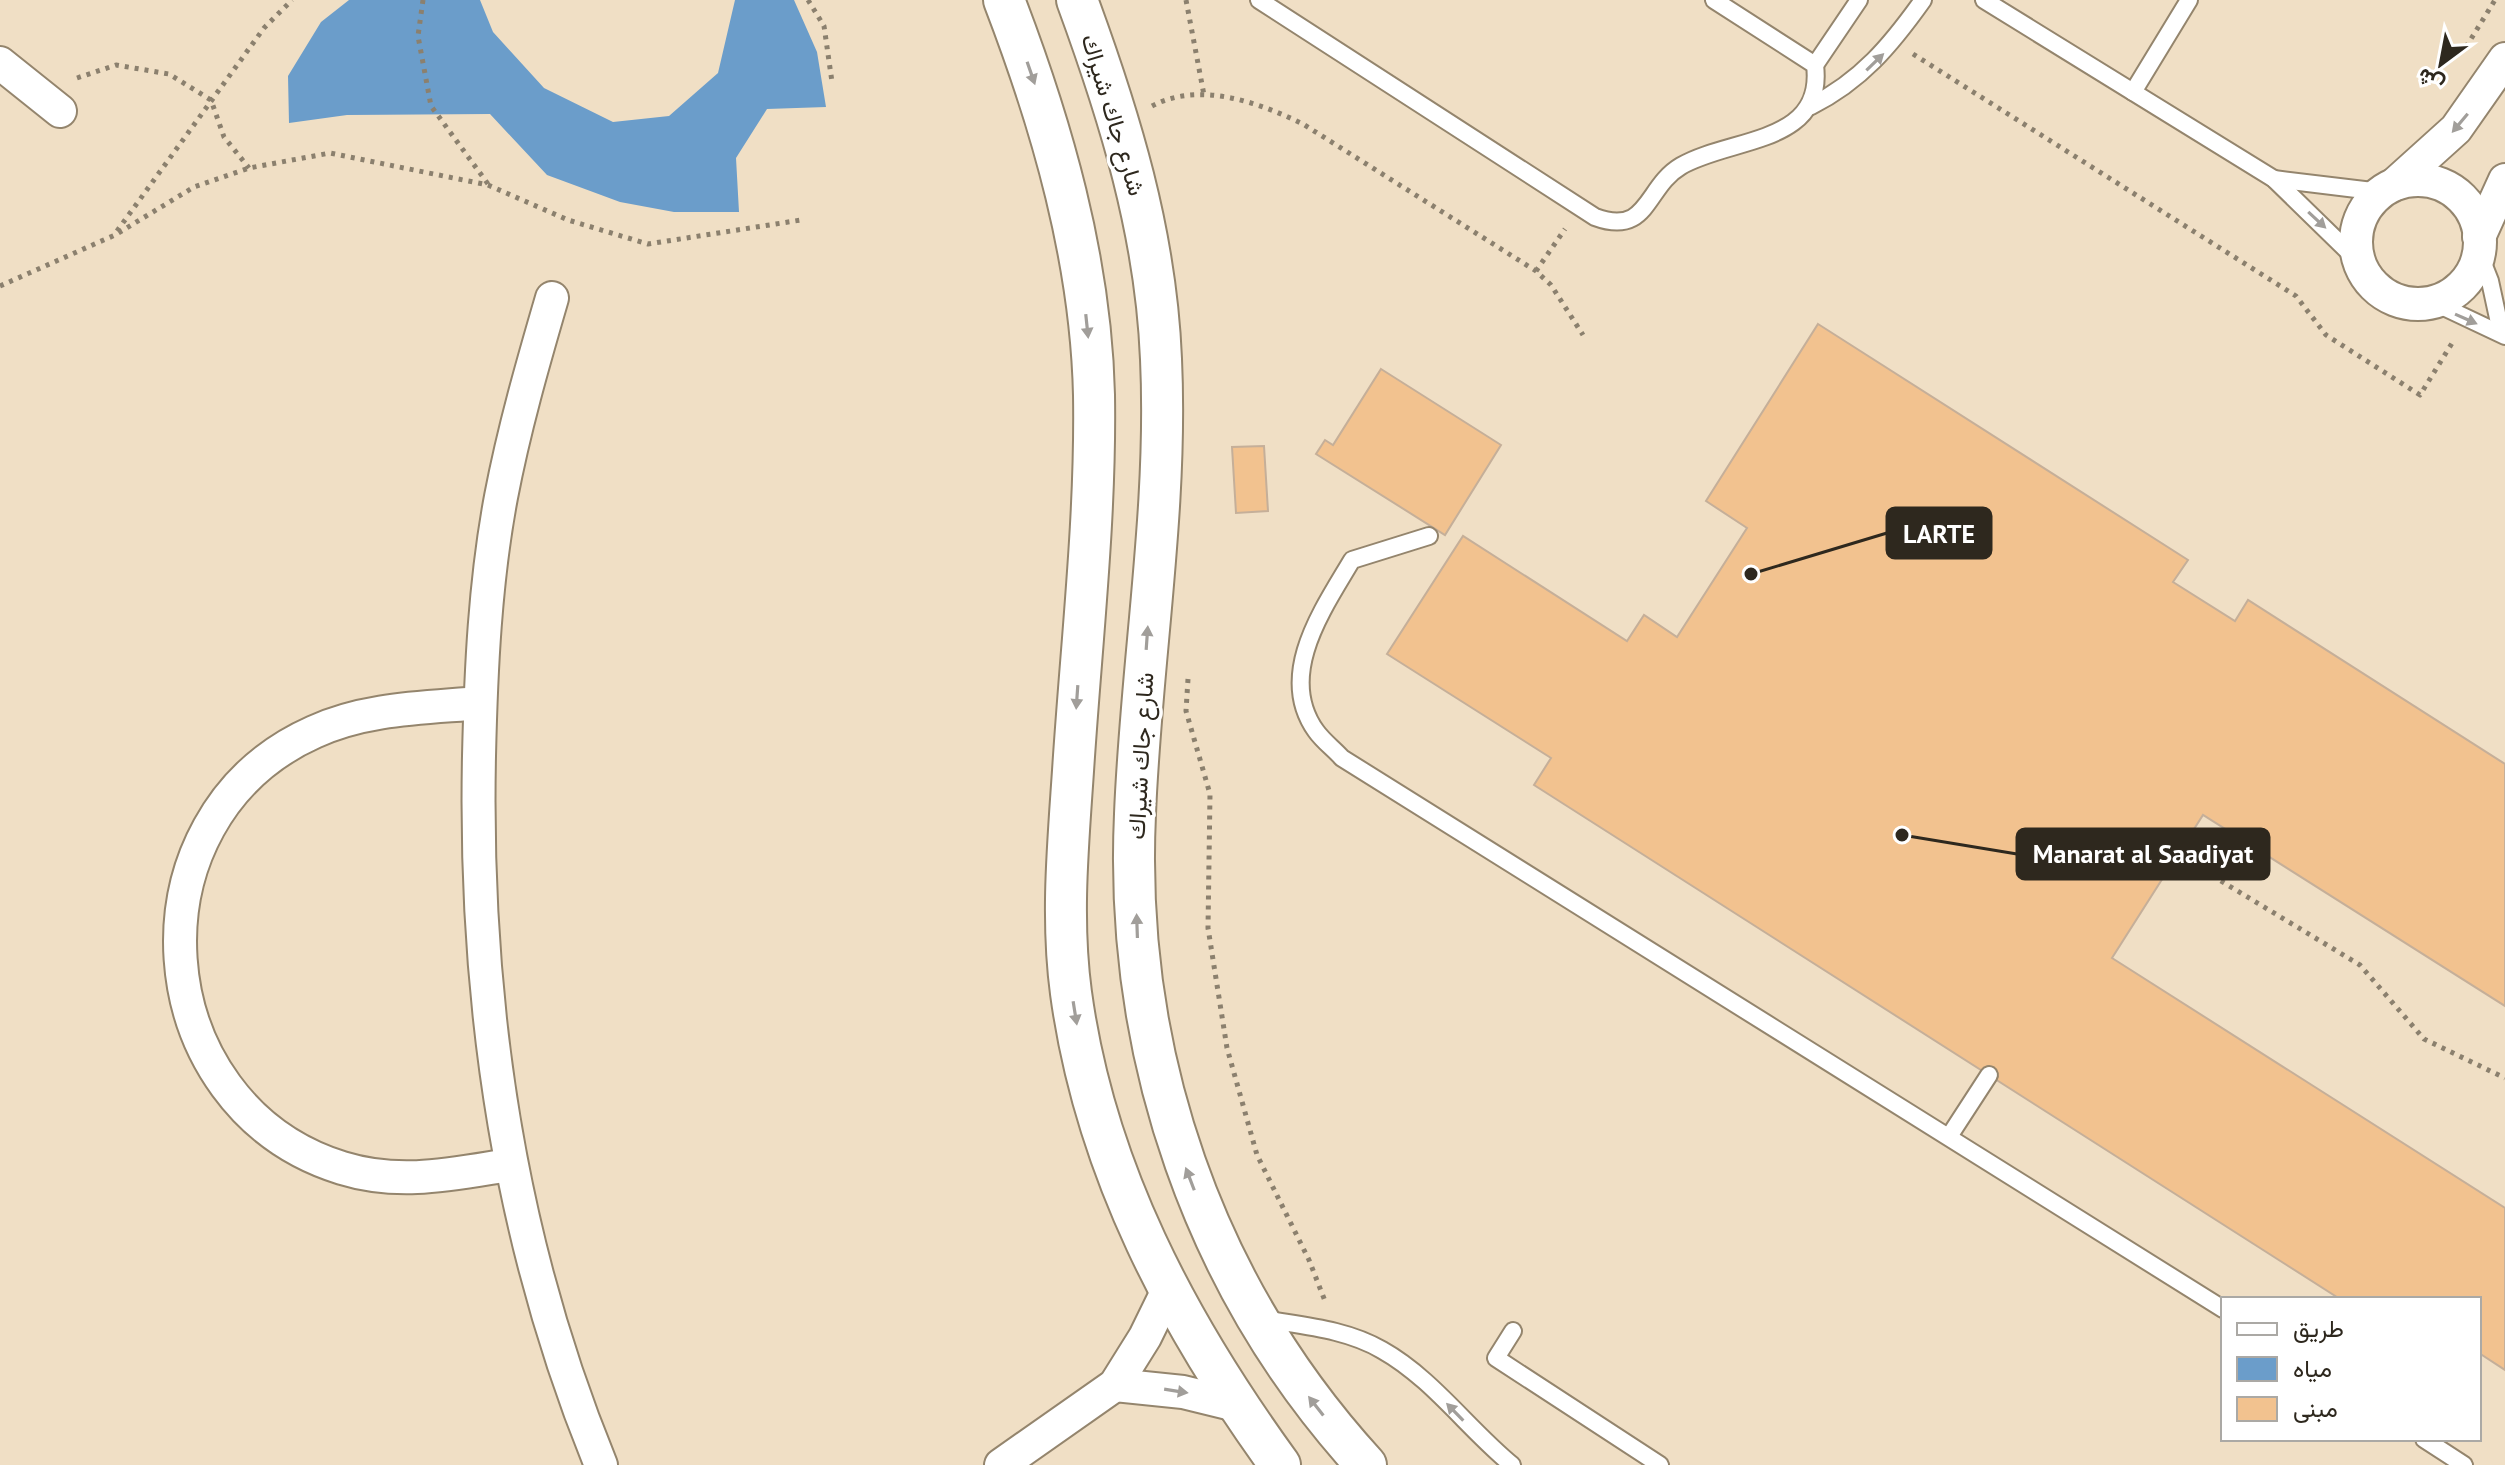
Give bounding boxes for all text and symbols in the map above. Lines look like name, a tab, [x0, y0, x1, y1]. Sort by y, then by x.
north arrow	[2401, 24, 2481, 104]
street label: شارع جاك شيراك	[1073, 30, 1153, 200]
one-way arrow	[1865, 53, 1883, 72]
one-way arrow	[1025, 61, 1037, 85]
text: ش	[2412, 62, 2449, 100]
one-way arrow	[2452, 113, 2469, 133]
one-way arrow	[2307, 210, 2326, 228]
one-way arrow	[2454, 312, 2478, 326]
one-way arrow	[1081, 314, 1094, 339]
callout: LARTE	[1887, 508, 1991, 558]
text: LARTE	[1903, 517, 1975, 550]
one-way arrow	[1141, 625, 1154, 650]
street label: شارع جاك شيراك	[1121, 672, 1161, 840]
one-way arrow	[1071, 685, 1084, 710]
callout: Manarat al Saadiyat	[2017, 829, 2269, 879]
text: Manarat al Saadiyat	[2033, 837, 2253, 870]
one-way arrow	[1131, 913, 1144, 938]
one-way arrow	[1069, 1000, 1081, 1025]
one-way arrow	[1183, 1167, 1196, 1191]
legend	[2221, 1297, 2481, 1441]
text: طريق	[2293, 1313, 2344, 1344]
text: مياه	[2293, 1353, 2332, 1384]
one-way arrow	[1164, 1385, 1189, 1398]
text: مبنى	[2293, 1393, 2338, 1424]
one-way arrow	[1308, 1396, 1324, 1416]
one-way arrow	[1446, 1403, 1464, 1422]

